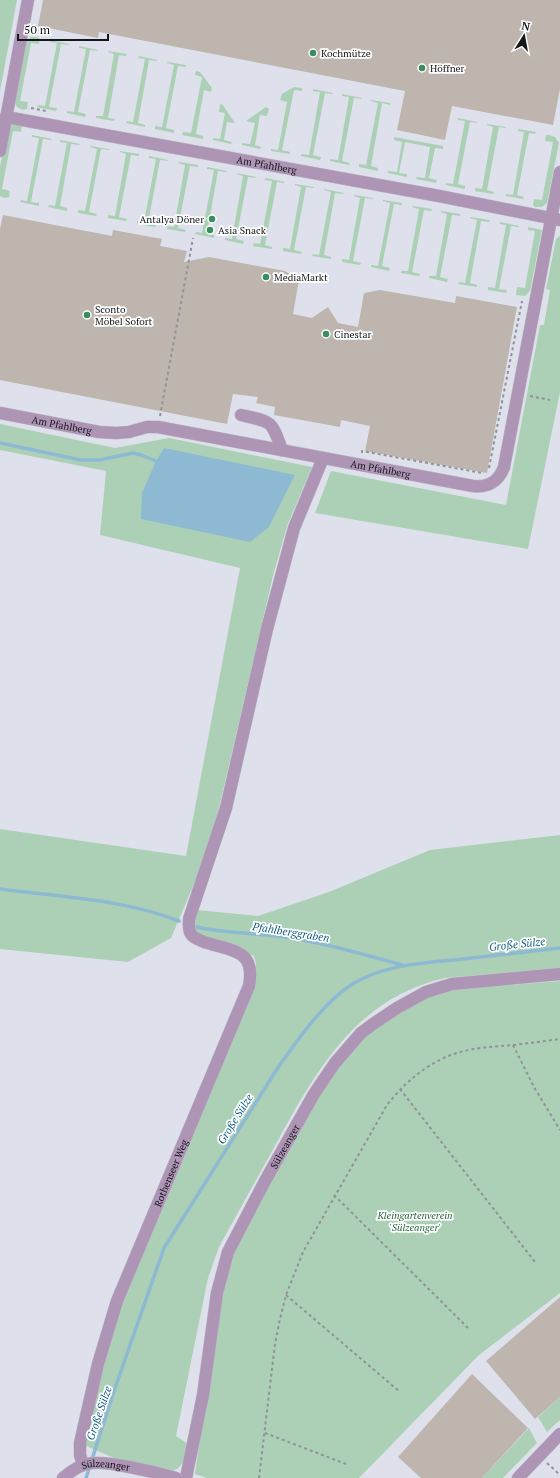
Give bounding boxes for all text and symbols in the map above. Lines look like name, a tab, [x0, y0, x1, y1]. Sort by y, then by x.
scale bar	[18, 16, 108, 42]
north arrow	[504, 16, 544, 56]
text: N	[520, 19, 532, 34]
text: 50 m	[24, 22, 51, 37]
place label: Kochmütze	[321, 47, 371, 60]
marker: Kochmütze	[308, 48, 318, 58]
place label: Höffner	[430, 62, 465, 75]
marker: Höffner	[417, 63, 427, 73]
street label: Am Pfahlberg	[236, 153, 299, 177]
place label: Antalya Döner	[140, 213, 204, 226]
marker: Antalya Döner	[207, 214, 217, 224]
place label: Asia Snack	[218, 224, 267, 237]
marker: Asia Snack	[205, 225, 215, 235]
place label: MediaMarkt	[274, 271, 328, 284]
marker: MediaMarkt	[261, 272, 271, 282]
place label: Sconto Möbel Sofort	[95, 303, 153, 328]
marker: Sconto Möbel Sofort	[82, 310, 92, 320]
place label: Cinestar	[334, 328, 372, 341]
marker: Cinestar	[321, 329, 331, 339]
street label: Am Pfahlberg	[31, 413, 94, 437]
street label: Am Pfahlberg	[349, 457, 412, 481]
water label: Pfahlberggraben	[251, 919, 330, 945]
water label: Große Sülze	[488, 934, 546, 954]
water label: Große Sülze	[214, 1091, 256, 1147]
street label: Sülzeanger	[267, 1122, 302, 1171]
street label: Rothenseer Weg	[151, 1137, 191, 1209]
park label: Kleingartenverein 'Sülzeanger'	[376, 1209, 453, 1234]
water label: Große Sülze	[83, 1384, 115, 1442]
street label: Sülzeanger	[80, 1456, 131, 1474]

